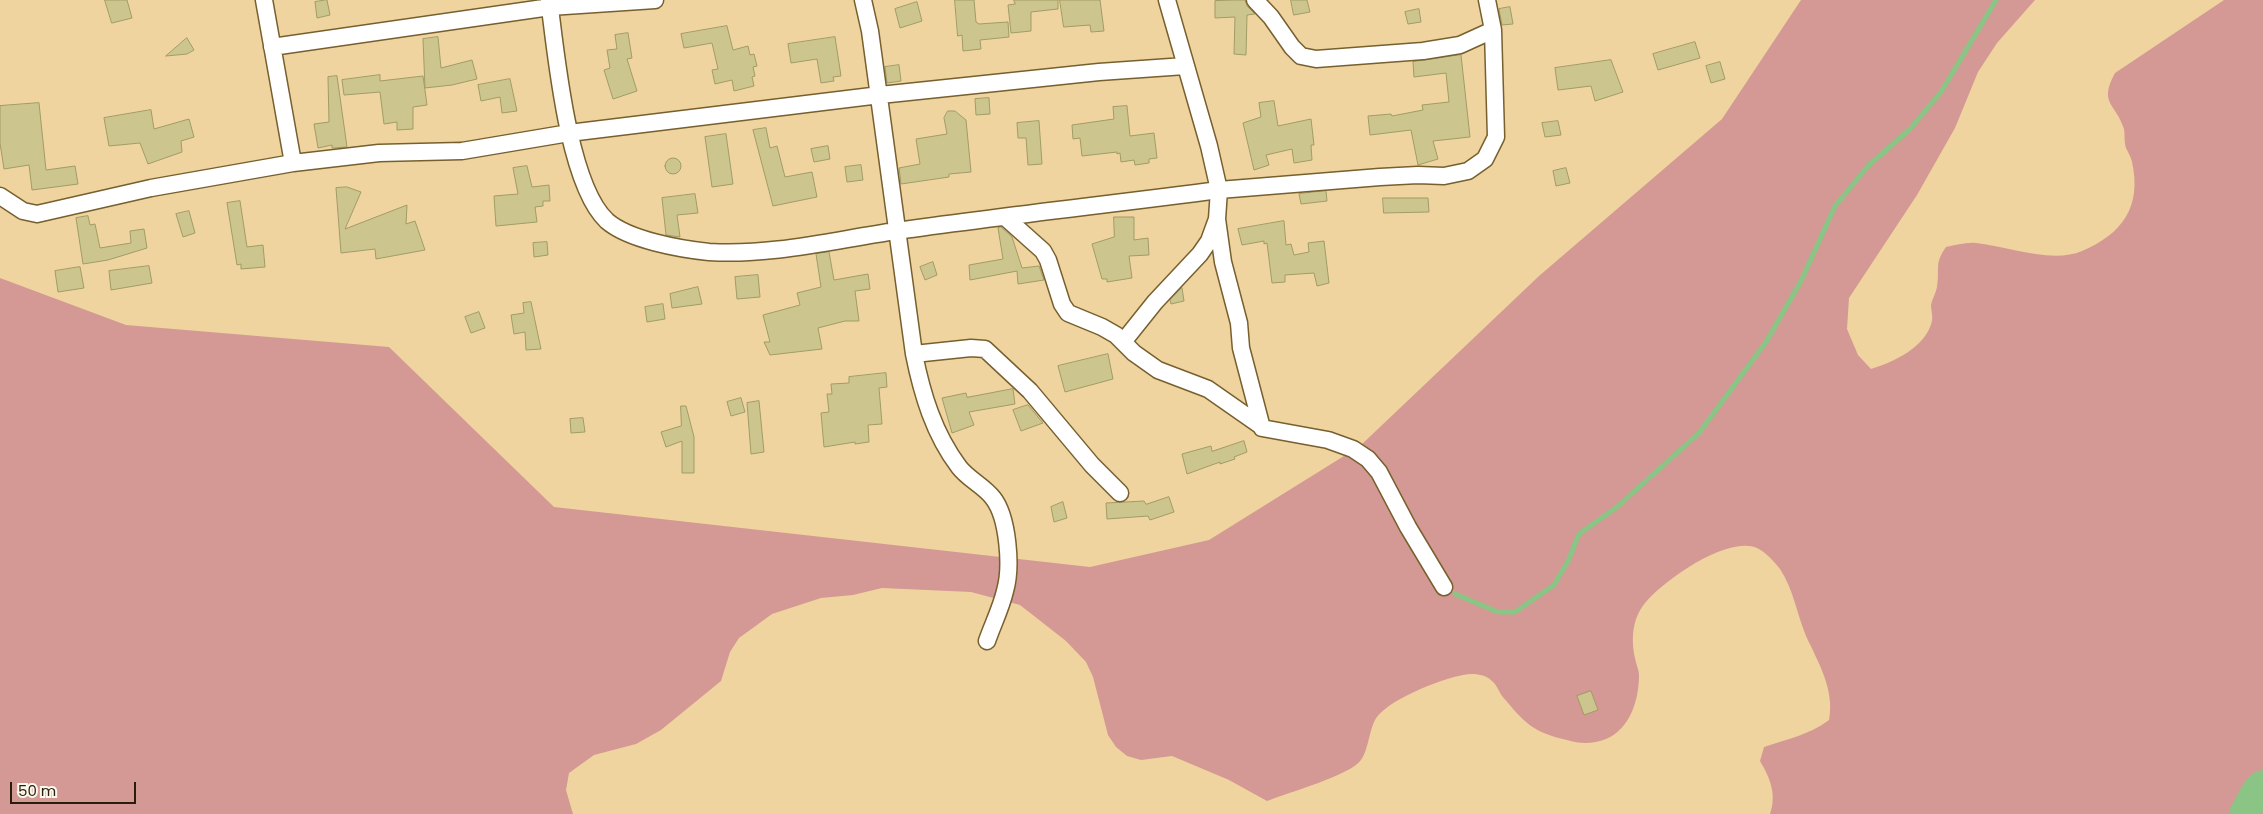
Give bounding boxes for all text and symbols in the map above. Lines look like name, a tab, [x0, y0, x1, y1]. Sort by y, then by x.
scale bar	[12, 772, 139, 804]
text: 50 m	[18, 780, 56, 801]

